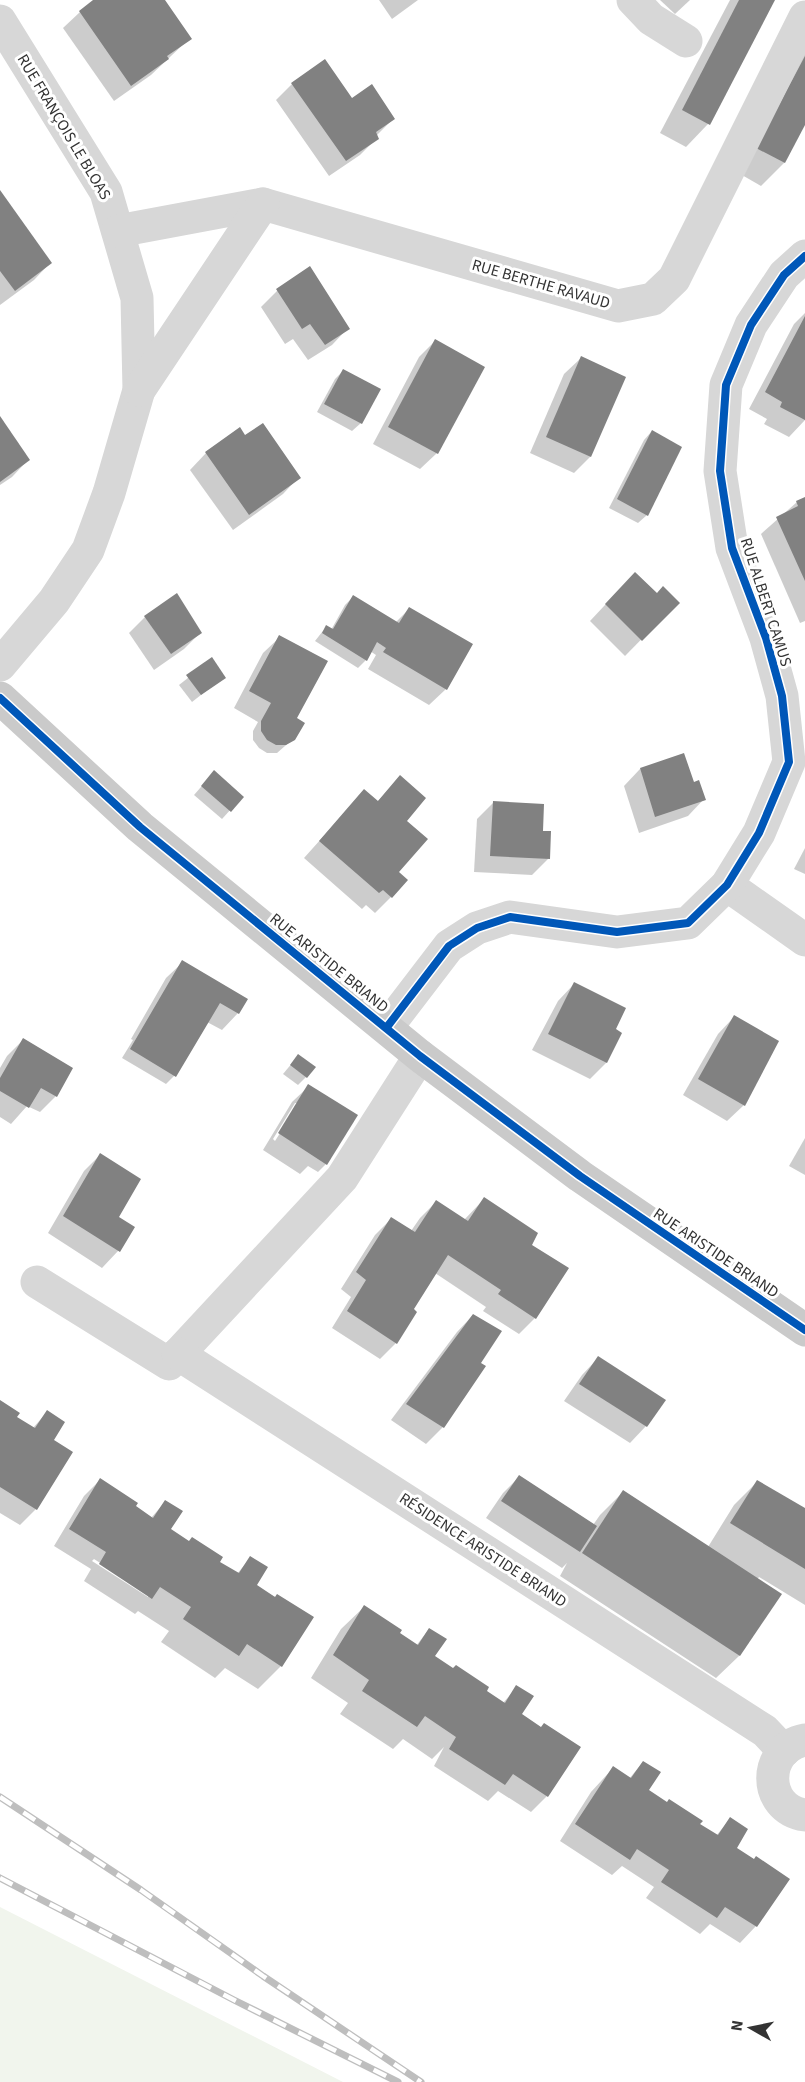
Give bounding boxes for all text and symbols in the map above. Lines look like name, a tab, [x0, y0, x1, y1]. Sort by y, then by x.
street label: RUE FRANÇOIS LE BLOAS	[12, 50, 116, 204]
street label: RUE BERTHE RAVAUD	[469, 254, 613, 314]
street label: RUE ALBERT CAMUS	[735, 535, 797, 669]
street label: RUE ARISTIDE BRIAND	[265, 908, 393, 1018]
street label: RUE ARISTIDE BRIAND	[649, 1203, 783, 1303]
street label: RÉSIDENCE ARISTIDE BRIAND	[395, 1487, 571, 1613]
north arrow	[721, 1998, 781, 2058]
text: N	[725, 2019, 749, 2033]

